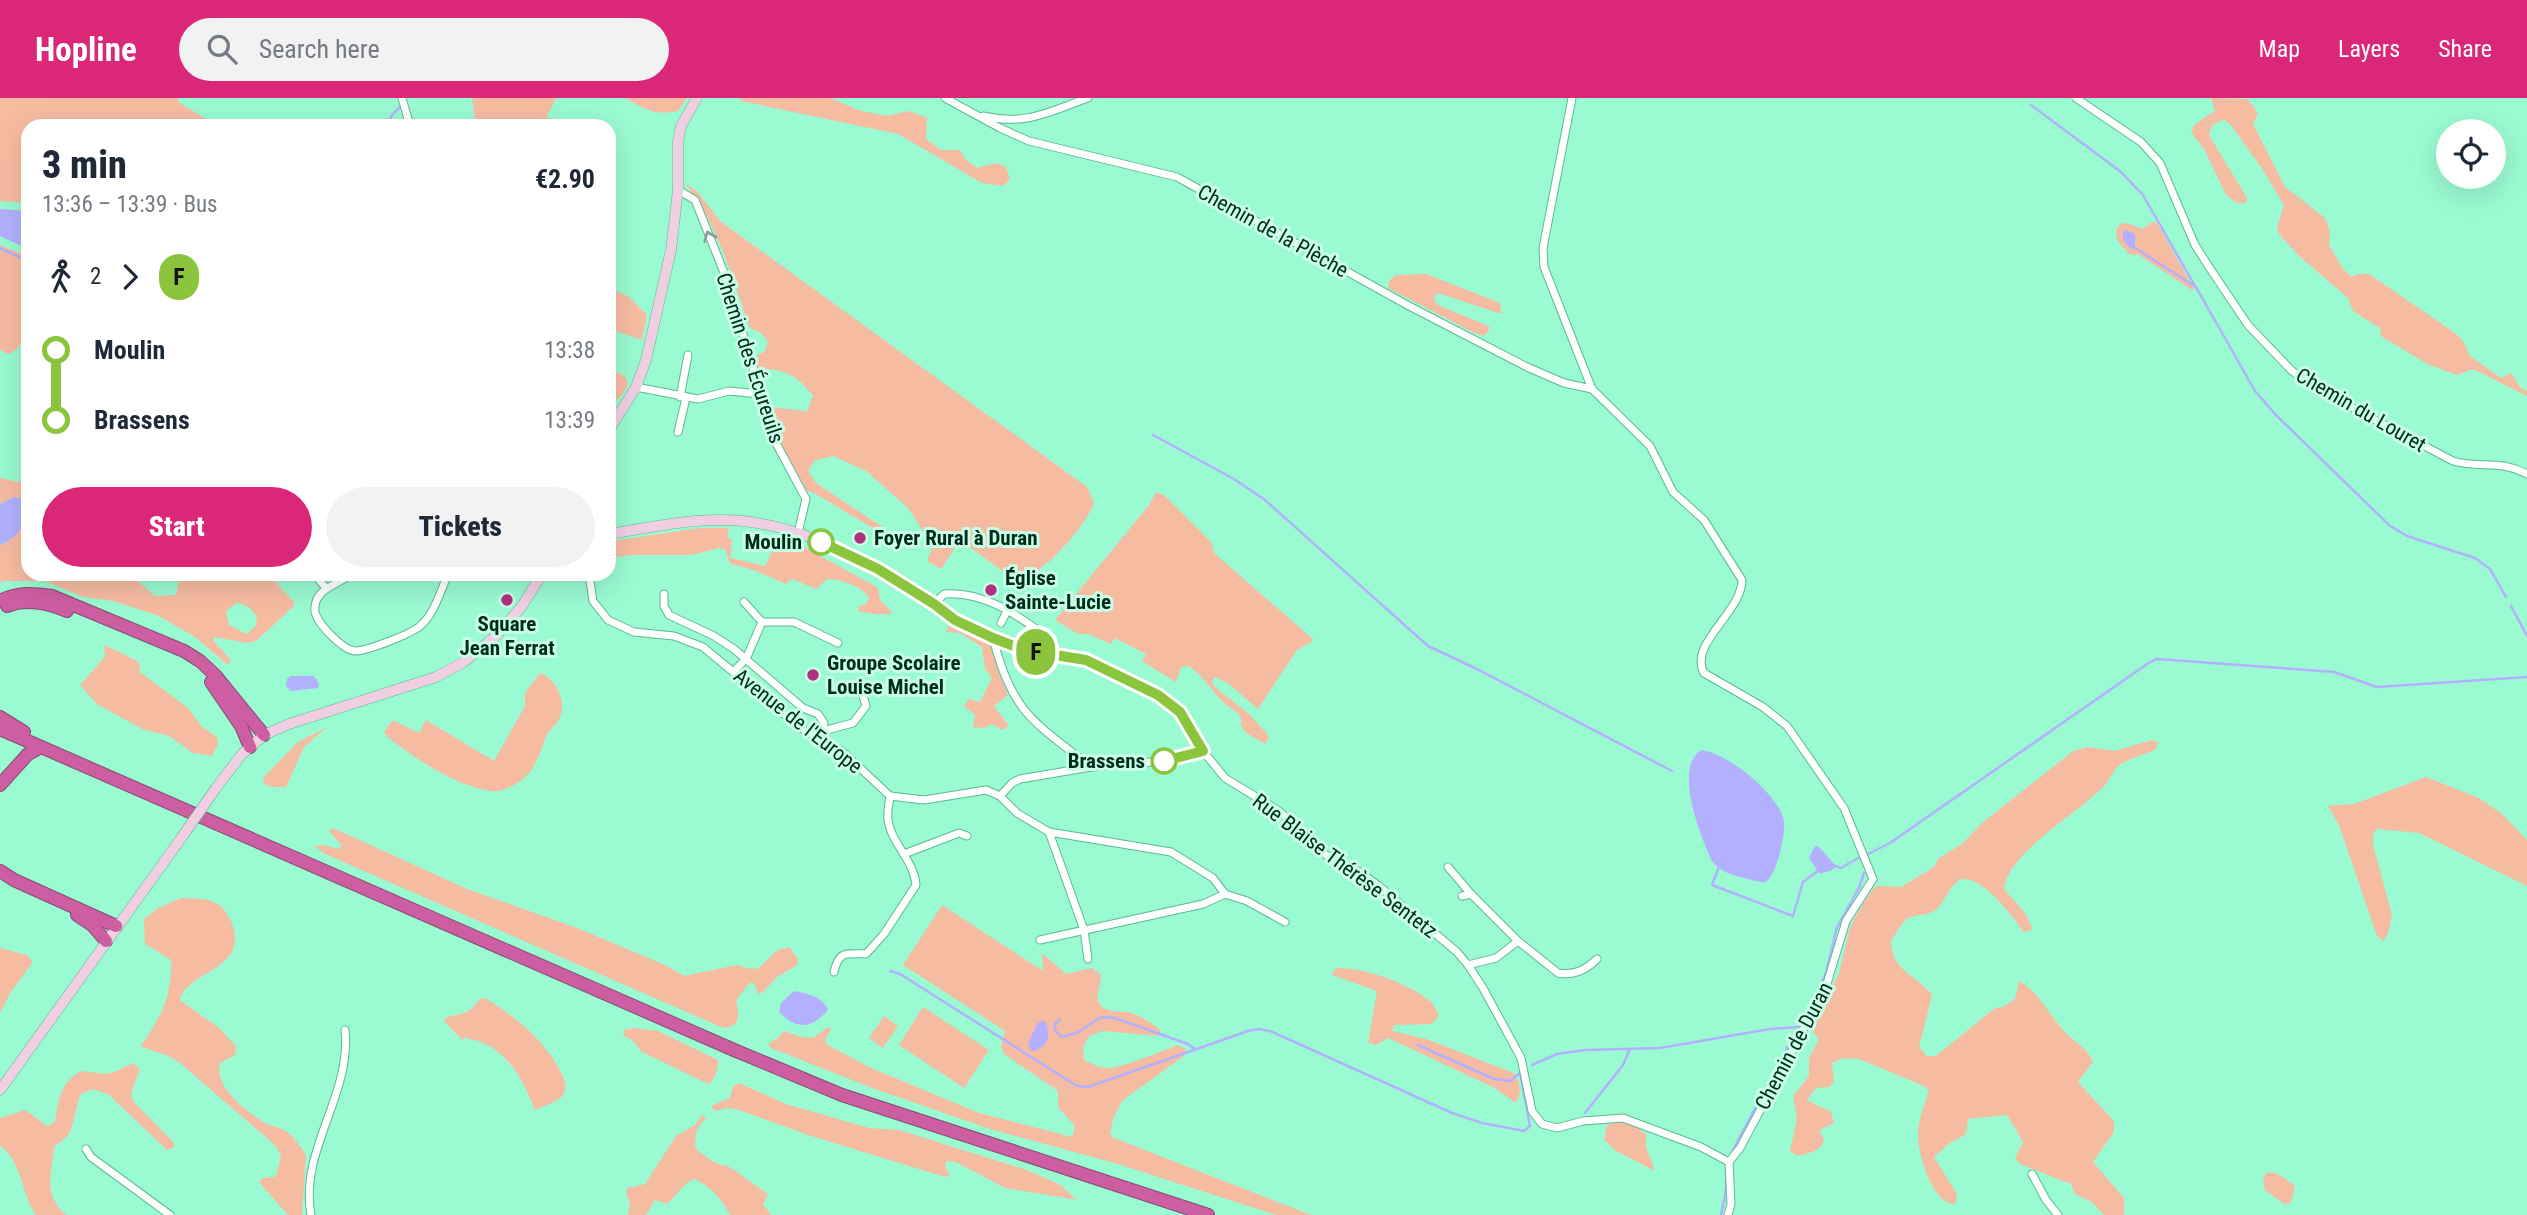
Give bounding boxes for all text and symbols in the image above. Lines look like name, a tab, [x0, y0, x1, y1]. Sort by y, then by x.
search box	[179, 18, 669, 81]
text: Hopline	[35, 30, 137, 69]
icon: search	[203, 30, 241, 68]
text: Search here	[259, 34, 380, 64]
text: Map	[2259, 35, 2300, 63]
text: Layers	[2338, 35, 2400, 63]
text: Share	[2438, 35, 2492, 63]
map controls	[2436, 119, 2506, 189]
button: locate	[2436, 119, 2506, 189]
text: 3 min	[42, 143, 127, 187]
text: €2.90	[535, 164, 595, 194]
street label: Chemin de la Plèche	[1194, 180, 1353, 282]
text: 13:36 – 13:39 · Bus	[42, 191, 218, 218]
one-way arrow	[704, 231, 718, 243]
icon: walk	[42, 258, 80, 296]
icon: forward	[111, 258, 149, 296]
text: 2	[90, 263, 101, 290]
text: F	[173, 263, 185, 291]
street label: Chemin des Écureuils	[711, 270, 789, 446]
text: Moulin	[94, 335, 165, 365]
text: 13:38	[544, 337, 595, 364]
street label: Chemin du Louret	[2292, 363, 2430, 457]
text: Brassens	[94, 405, 190, 435]
text: 13:39	[544, 407, 595, 434]
button: Start	[42, 487, 312, 567]
button: Tickets	[326, 487, 595, 567]
place label: Foyer Rural à Duran	[874, 526, 1038, 550]
marker: Moulin	[808, 529, 834, 555]
place label: Moulin	[744, 530, 802, 554]
marker: Foyer Rural à Duran	[852, 530, 868, 546]
place label: Église Sainte-Lucie	[1005, 566, 1111, 614]
marker: Église Sainte-Lucie	[983, 582, 999, 598]
marker: Square Jean Ferrat	[499, 592, 515, 608]
place label: Square Jean Ferrat	[459, 612, 555, 660]
line badge: F	[1013, 629, 1059, 675]
text: F	[1030, 638, 1042, 666]
place label: Groupe Scolaire Louise Michel	[827, 651, 961, 699]
street label: Avenue de l'Europe	[729, 663, 867, 779]
marker: Groupe Scolaire Louise Michel	[805, 667, 821, 683]
marker: Brassens	[1151, 748, 1177, 774]
place label: Brassens	[1068, 749, 1145, 773]
street label: Rue Blaise Thérèse Sentetz	[1248, 789, 1442, 943]
street label: Chemin de Duran	[1750, 978, 1838, 1114]

